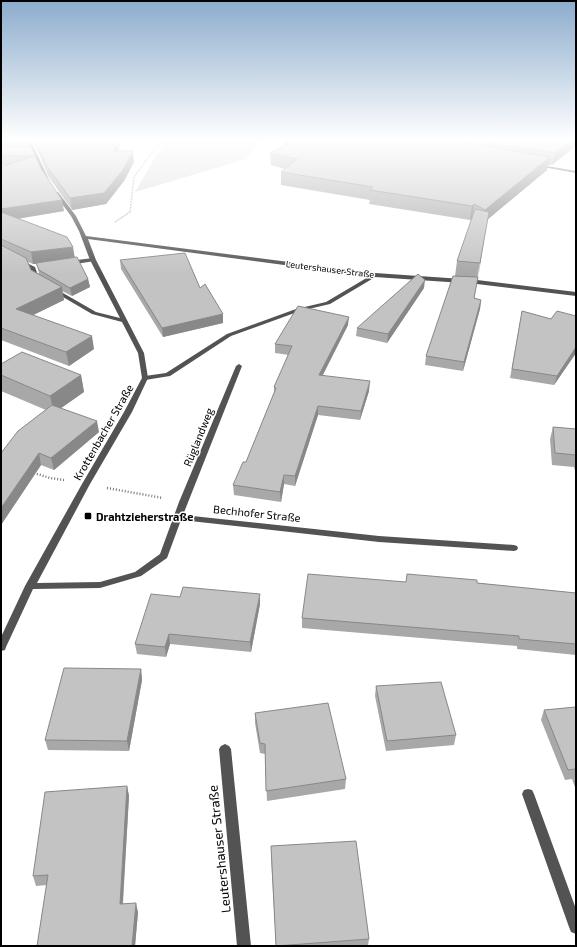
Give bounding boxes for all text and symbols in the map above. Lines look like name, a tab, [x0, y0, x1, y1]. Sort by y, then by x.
street label: Leutershauser Straße	[285, 258, 375, 280]
street label: Krottenbacher Straße	[70, 382, 136, 482]
street label: Rüglandweg	[180, 406, 216, 468]
street label: Bechhofer Straße	[213, 502, 301, 524]
place label: Drahtzieherstraße	[96, 510, 193, 523]
marker: Drahtzieherstraße	[83, 511, 93, 521]
street label: Leutershauser Straße	[204, 784, 234, 914]

